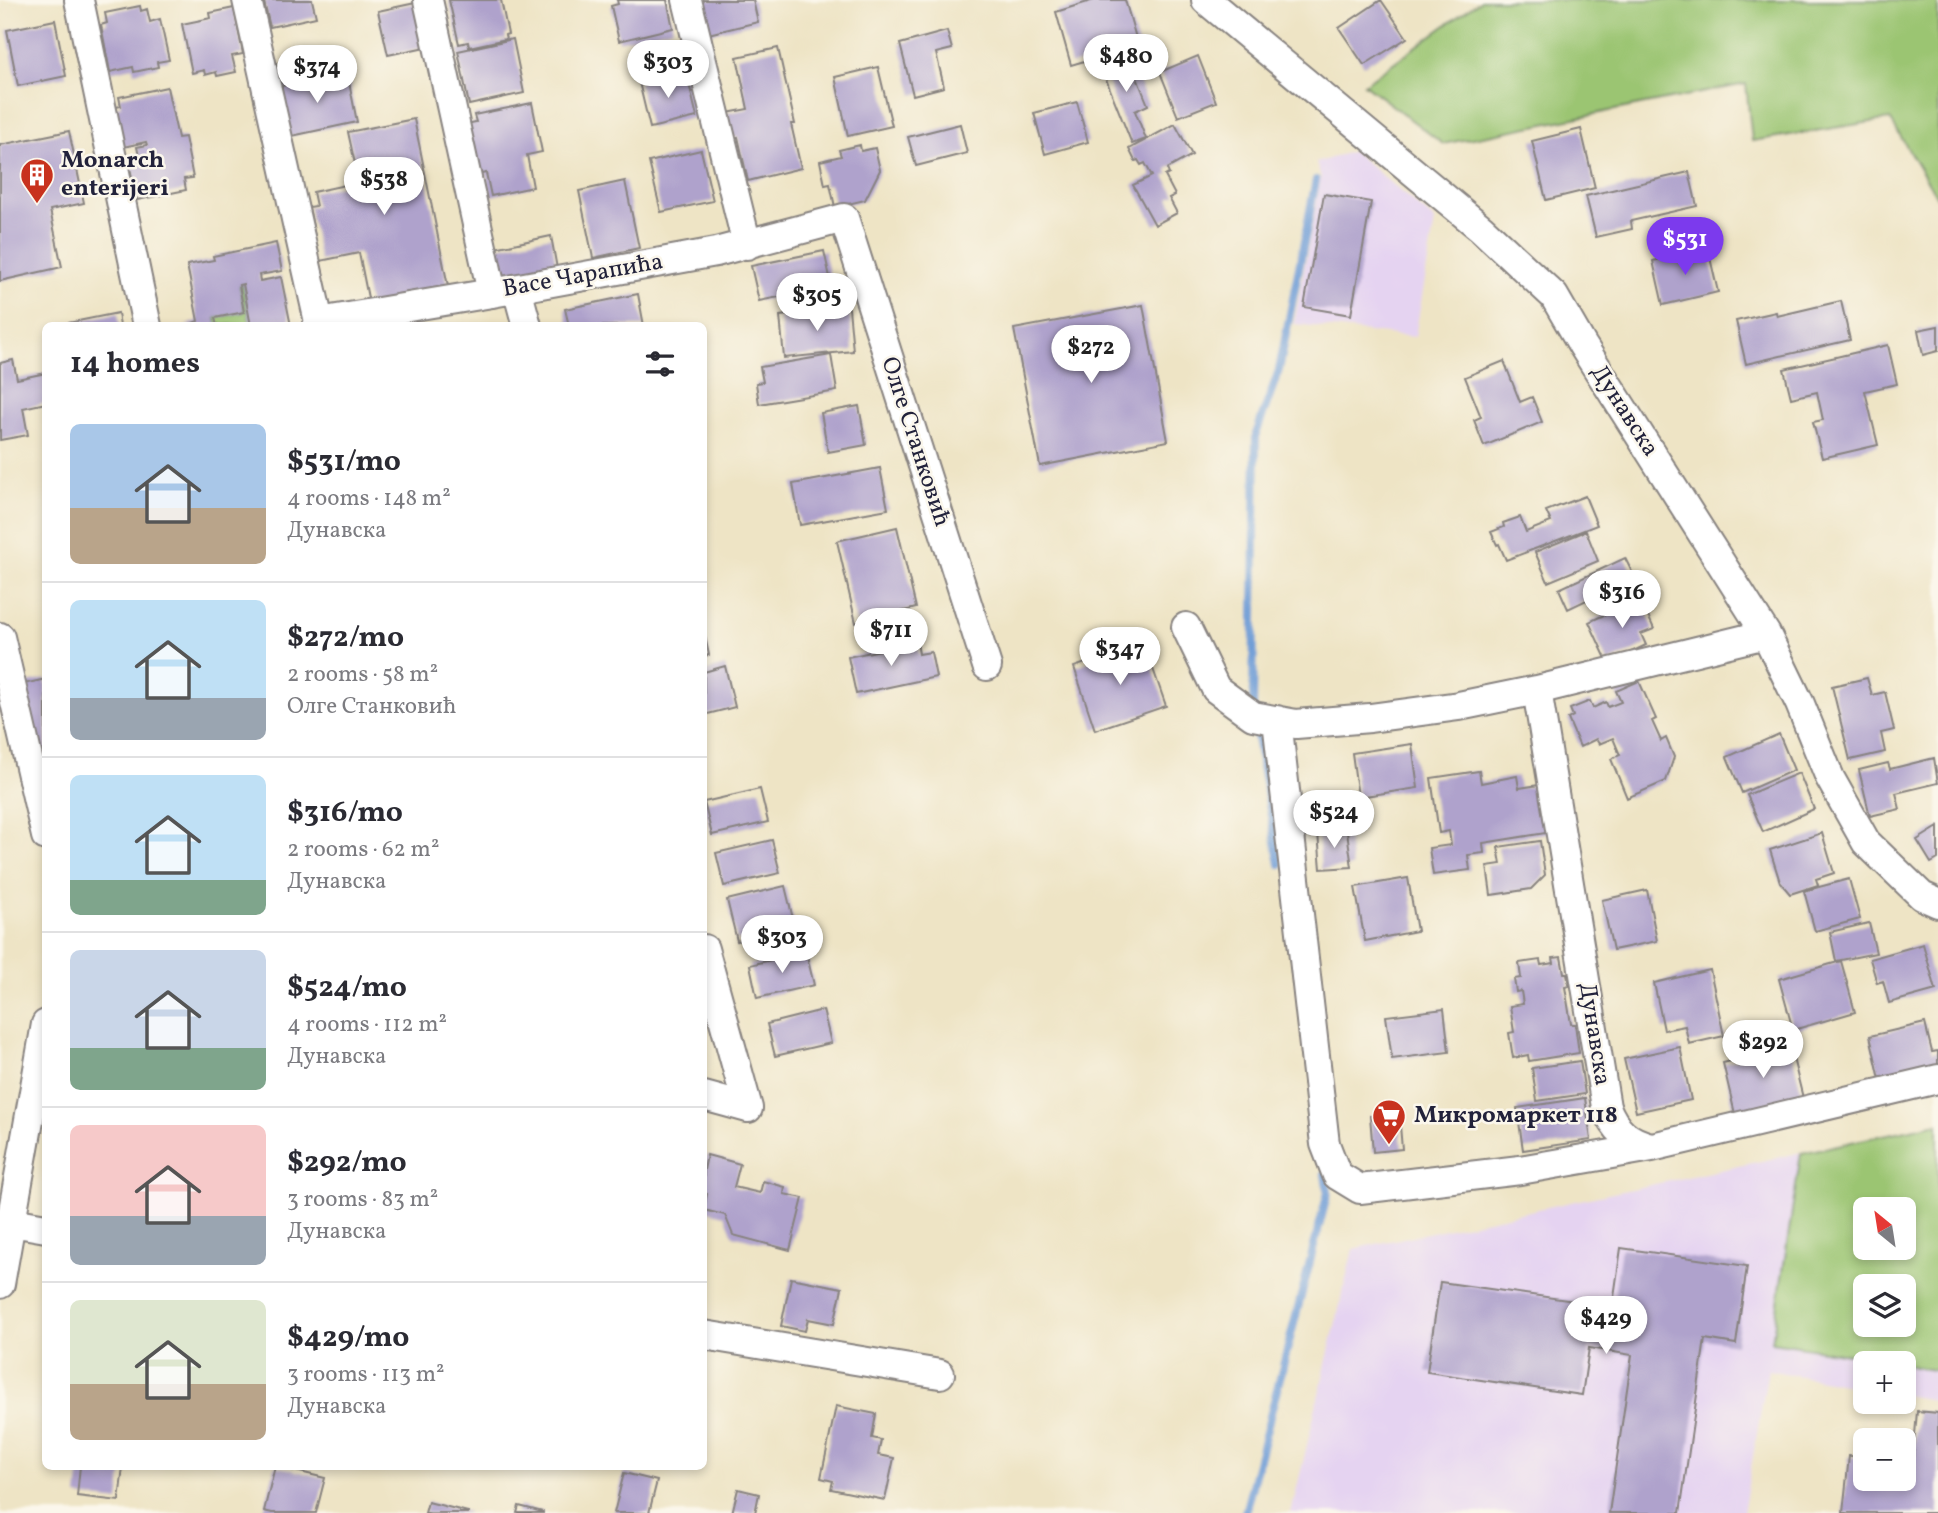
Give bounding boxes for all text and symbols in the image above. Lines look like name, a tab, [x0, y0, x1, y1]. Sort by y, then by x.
pin: $480	[1085, 34, 1167, 94]
pin: $303	[627, 41, 709, 100]
text: $480	[1099, 41, 1153, 73]
pin: $374	[276, 46, 358, 105]
text: $303	[643, 47, 693, 79]
text: $374	[293, 52, 341, 84]
place label: Monarch enterijeri	[61, 144, 169, 206]
building icon: Monarch enterijeri	[18, 156, 56, 205]
pin: $538	[343, 158, 425, 217]
text: $538	[360, 164, 408, 196]
pin: $531	[1644, 218, 1726, 277]
text: $531	[1663, 224, 1707, 256]
street label: Васе Чарапића	[500, 245, 666, 307]
pin: $305	[776, 274, 858, 333]
text: $305	[792, 280, 842, 312]
pin: $272	[1050, 326, 1132, 385]
text: $272	[1067, 332, 1115, 364]
text: 14 homes	[70, 343, 200, 385]
icon: filters	[641, 345, 679, 383]
street label: Олге Станковић	[872, 353, 958, 531]
street label: Дунавска	[1581, 358, 1667, 464]
text: $531/mo	[287, 441, 401, 483]
icon: home	[126, 452, 210, 536]
text: 4 rooms · 148 m²	[287, 483, 451, 515]
text: Дунавска	[287, 515, 387, 547]
pin: $316	[1581, 570, 1663, 630]
text: $316	[1599, 577, 1645, 609]
pin: $711	[850, 608, 932, 668]
text: $711	[870, 615, 912, 647]
text: $272/mo	[287, 617, 404, 659]
icon: home	[126, 628, 210, 712]
pin: $347	[1079, 628, 1161, 687]
text: $347	[1095, 634, 1145, 666]
text: 2 rooms · 58 m²	[287, 659, 438, 691]
text: Олге Станковић	[287, 691, 456, 723]
pin: $524	[1293, 790, 1375, 850]
text: $316/mo	[287, 792, 403, 834]
text: $524	[1309, 797, 1359, 829]
icon: home	[126, 803, 210, 887]
text: 2 rooms · 62 m²	[287, 834, 439, 866]
text: Дунавска	[287, 866, 387, 898]
pin: $303	[741, 916, 823, 975]
text: $303	[757, 922, 807, 954]
text: $524/mo	[287, 967, 407, 1009]
icon: home	[126, 978, 210, 1062]
street label: Дунавска	[1569, 980, 1619, 1088]
text: 4 rooms · 112 m²	[287, 1009, 447, 1041]
pin: $292	[1722, 1020, 1804, 1080]
text: $292	[1738, 1027, 1788, 1059]
text: Дунавска	[287, 1041, 387, 1073]
supermarket icon: Микромаркет 118	[1370, 1097, 1408, 1146]
place label: Микромаркет 118	[1414, 1099, 1618, 1133]
text: $292/mo	[287, 1142, 407, 1184]
icon: home	[126, 1153, 210, 1237]
text: 3 rooms · 83 m²	[287, 1184, 438, 1216]
north arrow	[1853, 1197, 1916, 1260]
map controls	[1853, 1197, 1916, 1491]
text: Дунавска	[287, 1216, 387, 1248]
button: layers	[1853, 1274, 1916, 1337]
pin: $429	[1565, 1296, 1647, 1356]
text: $429	[1580, 1303, 1632, 1335]
text: $429/mo	[287, 1317, 409, 1359]
icon: home	[126, 1328, 210, 1412]
button: +	[1853, 1351, 1916, 1414]
text: 3 rooms · 113 m²	[287, 1359, 445, 1391]
text: Дунавска	[287, 1391, 387, 1423]
button: −	[1853, 1428, 1916, 1491]

